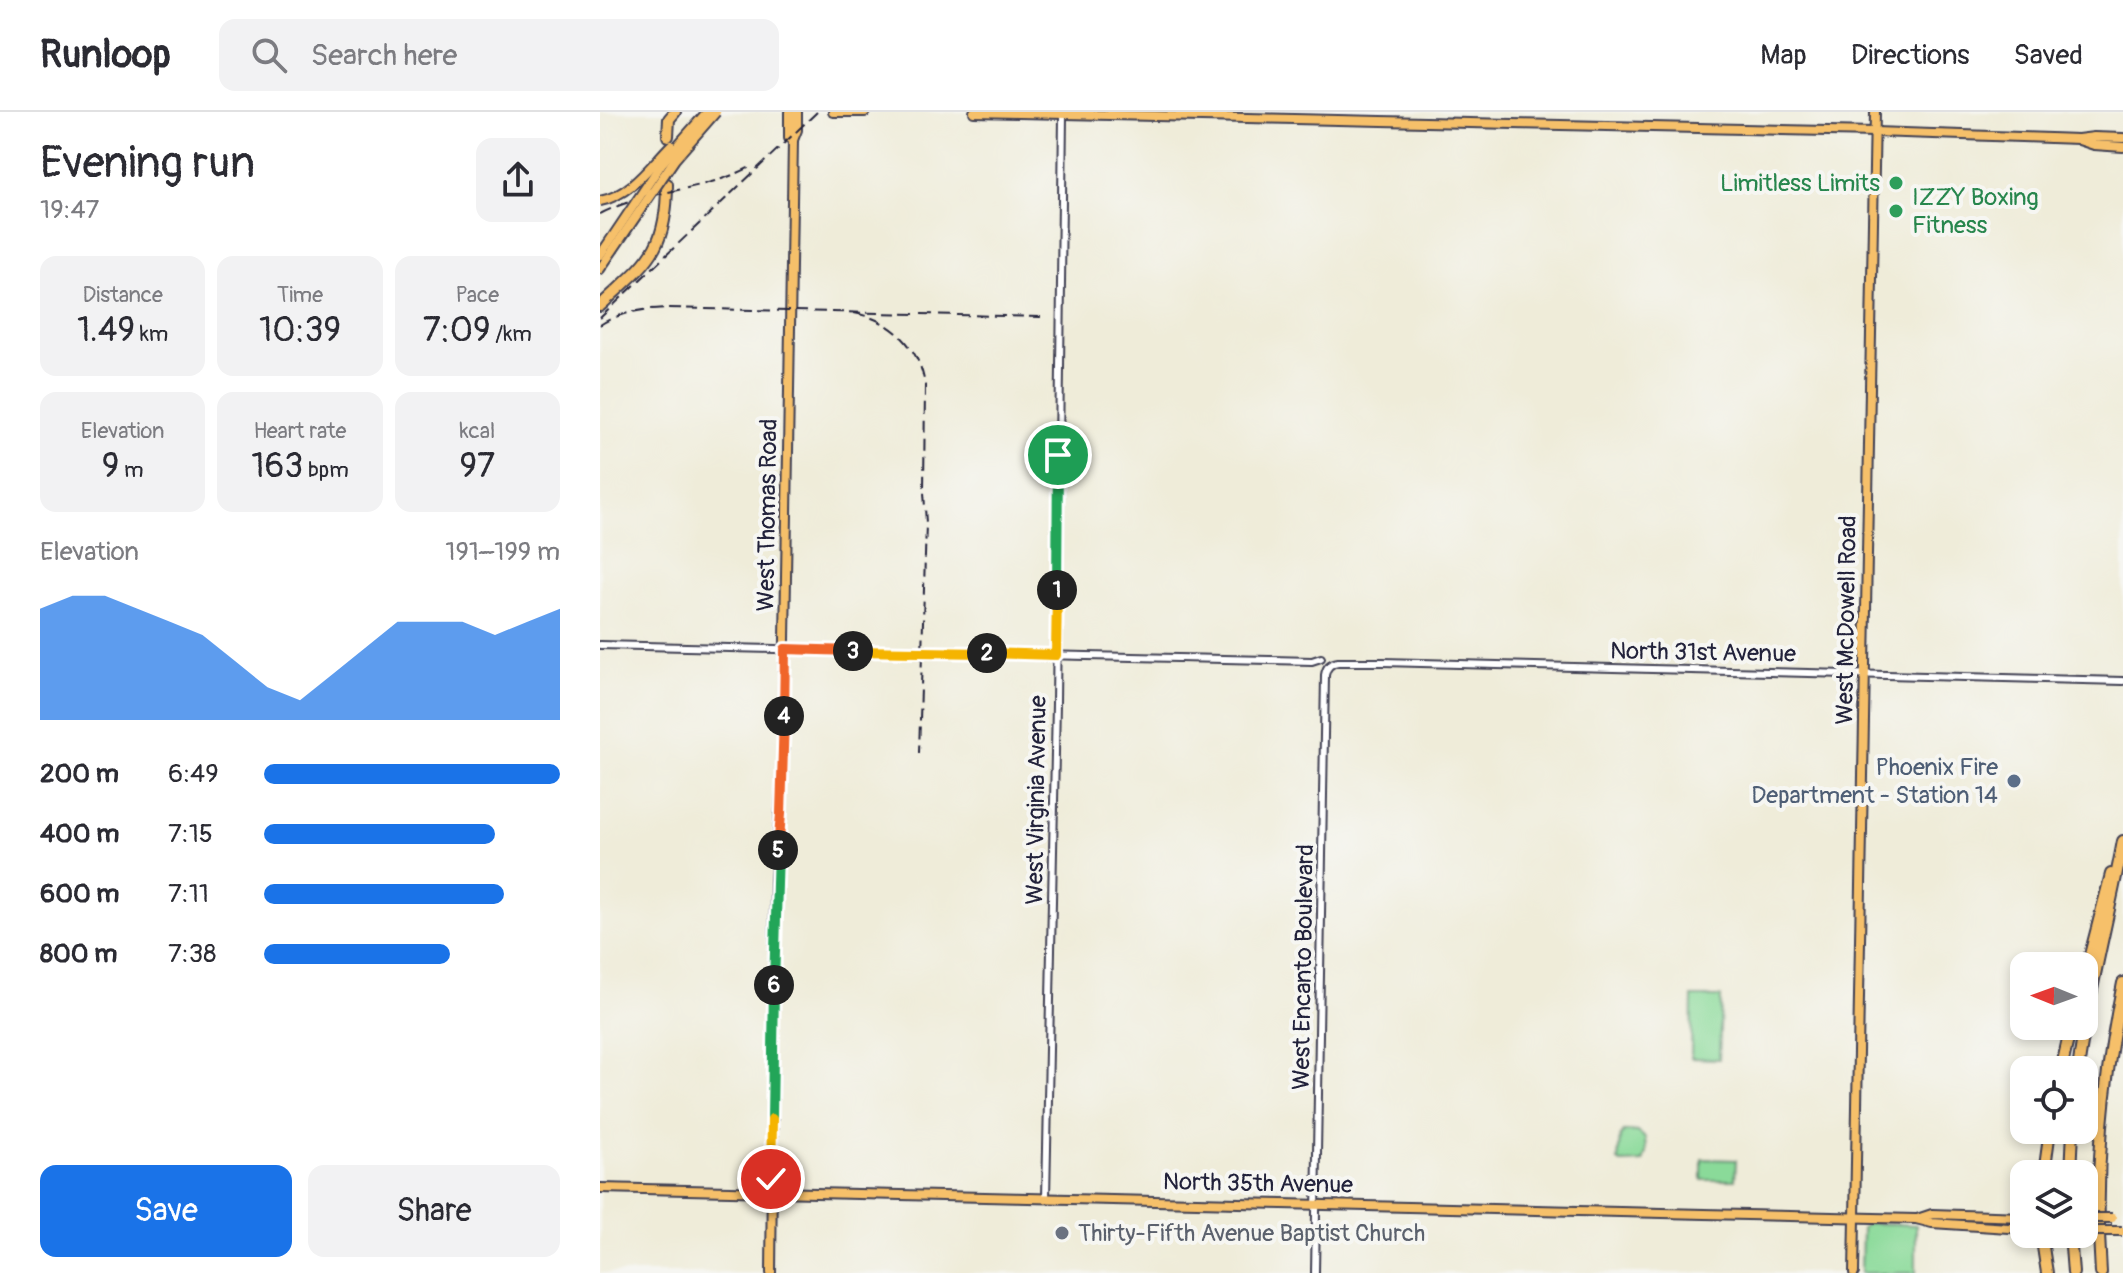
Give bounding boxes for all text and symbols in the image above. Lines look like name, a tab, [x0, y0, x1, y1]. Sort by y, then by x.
search box	[219, 19, 779, 91]
text: Runloop	[40, 31, 171, 79]
icon: search	[247, 33, 291, 77]
text: Search here	[311, 37, 457, 74]
text: Map	[1760, 38, 1807, 73]
text: Directions	[1851, 38, 1970, 73]
text: Saved	[2014, 38, 2083, 73]
text: Evening run	[40, 136, 255, 191]
button: share	[476, 138, 560, 222]
place label: Limitless Limits	[1720, 169, 1880, 198]
marker: Limitless Limits	[1887, 174, 1905, 192]
place label: IZZY Boxing Fitness	[1912, 183, 2039, 240]
text: 19:47	[40, 194, 99, 226]
marker: IZZY Boxing Fitness	[1887, 202, 1905, 220]
text: Distance	[82, 281, 163, 309]
text: Time	[277, 281, 323, 309]
text: Pace	[456, 281, 499, 309]
text: 1.49	[77, 309, 135, 352]
text: 10:39	[259, 309, 341, 352]
text: 7:09	[423, 309, 491, 352]
text: km	[135, 320, 168, 348]
text: /km	[491, 320, 532, 348]
text: Elevation	[81, 417, 165, 445]
text: Heart rate	[254, 417, 346, 445]
text: kcal	[459, 417, 495, 445]
street label: West Thomas Road	[751, 418, 784, 612]
pin	[1024, 421, 1092, 489]
icon: arrive	[1036, 433, 1080, 477]
text: 9	[102, 445, 119, 488]
text: 163	[251, 445, 303, 488]
text: 97	[460, 445, 495, 488]
text: m	[119, 456, 144, 484]
text: bpm	[303, 456, 349, 484]
street label: West McDowell Road	[1830, 515, 1863, 725]
text: Elevation	[40, 536, 139, 568]
text: 191–199 m	[445, 536, 560, 568]
pin: 1	[1037, 570, 1077, 610]
text: 1	[1053, 576, 1061, 604]
pin: 3	[833, 631, 873, 671]
pin: 2	[967, 633, 1007, 673]
street label: North 31st Avenue	[1610, 636, 1796, 669]
text: 3	[847, 637, 859, 665]
text: 2	[981, 639, 993, 667]
street label: West Virginia Avenue	[1020, 695, 1053, 905]
pin: 4	[764, 696, 804, 736]
text: 4	[778, 702, 790, 730]
place label: Phoenix Fire Department - Station 14	[1751, 753, 1998, 810]
text: 200 m	[40, 758, 119, 790]
text: 6:49	[168, 758, 219, 790]
marker: Phoenix Fire Department - Station 14	[2005, 772, 2023, 790]
text: 400 m	[40, 818, 119, 850]
text: 7:15	[168, 818, 213, 850]
pin: 5	[758, 830, 798, 870]
text: 5	[772, 836, 784, 864]
street label: West Encanto Boulevard	[1287, 844, 1320, 1090]
text: 600 m	[40, 878, 119, 910]
text: 7:11	[168, 878, 209, 910]
text: 800 m	[40, 938, 117, 970]
text: 7:38	[168, 938, 216, 970]
north arrow	[2010, 952, 2098, 1040]
map controls	[2010, 952, 2098, 1248]
pin: 6	[754, 965, 794, 1005]
text: 6	[768, 971, 780, 999]
button: locate	[2010, 1056, 2098, 1144]
pin	[737, 1145, 805, 1213]
icon: check	[749, 1157, 793, 1201]
button: layers	[2010, 1160, 2098, 1248]
button: Save	[40, 1165, 292, 1257]
button: Share	[308, 1165, 560, 1257]
street label: North 35th Avenue	[1163, 1167, 1353, 1200]
place label: Thirty-Fifth Avenue Baptist Church	[1078, 1219, 1425, 1248]
marker: Thirty-Fifth Avenue Baptist Church	[1053, 1224, 1071, 1242]

